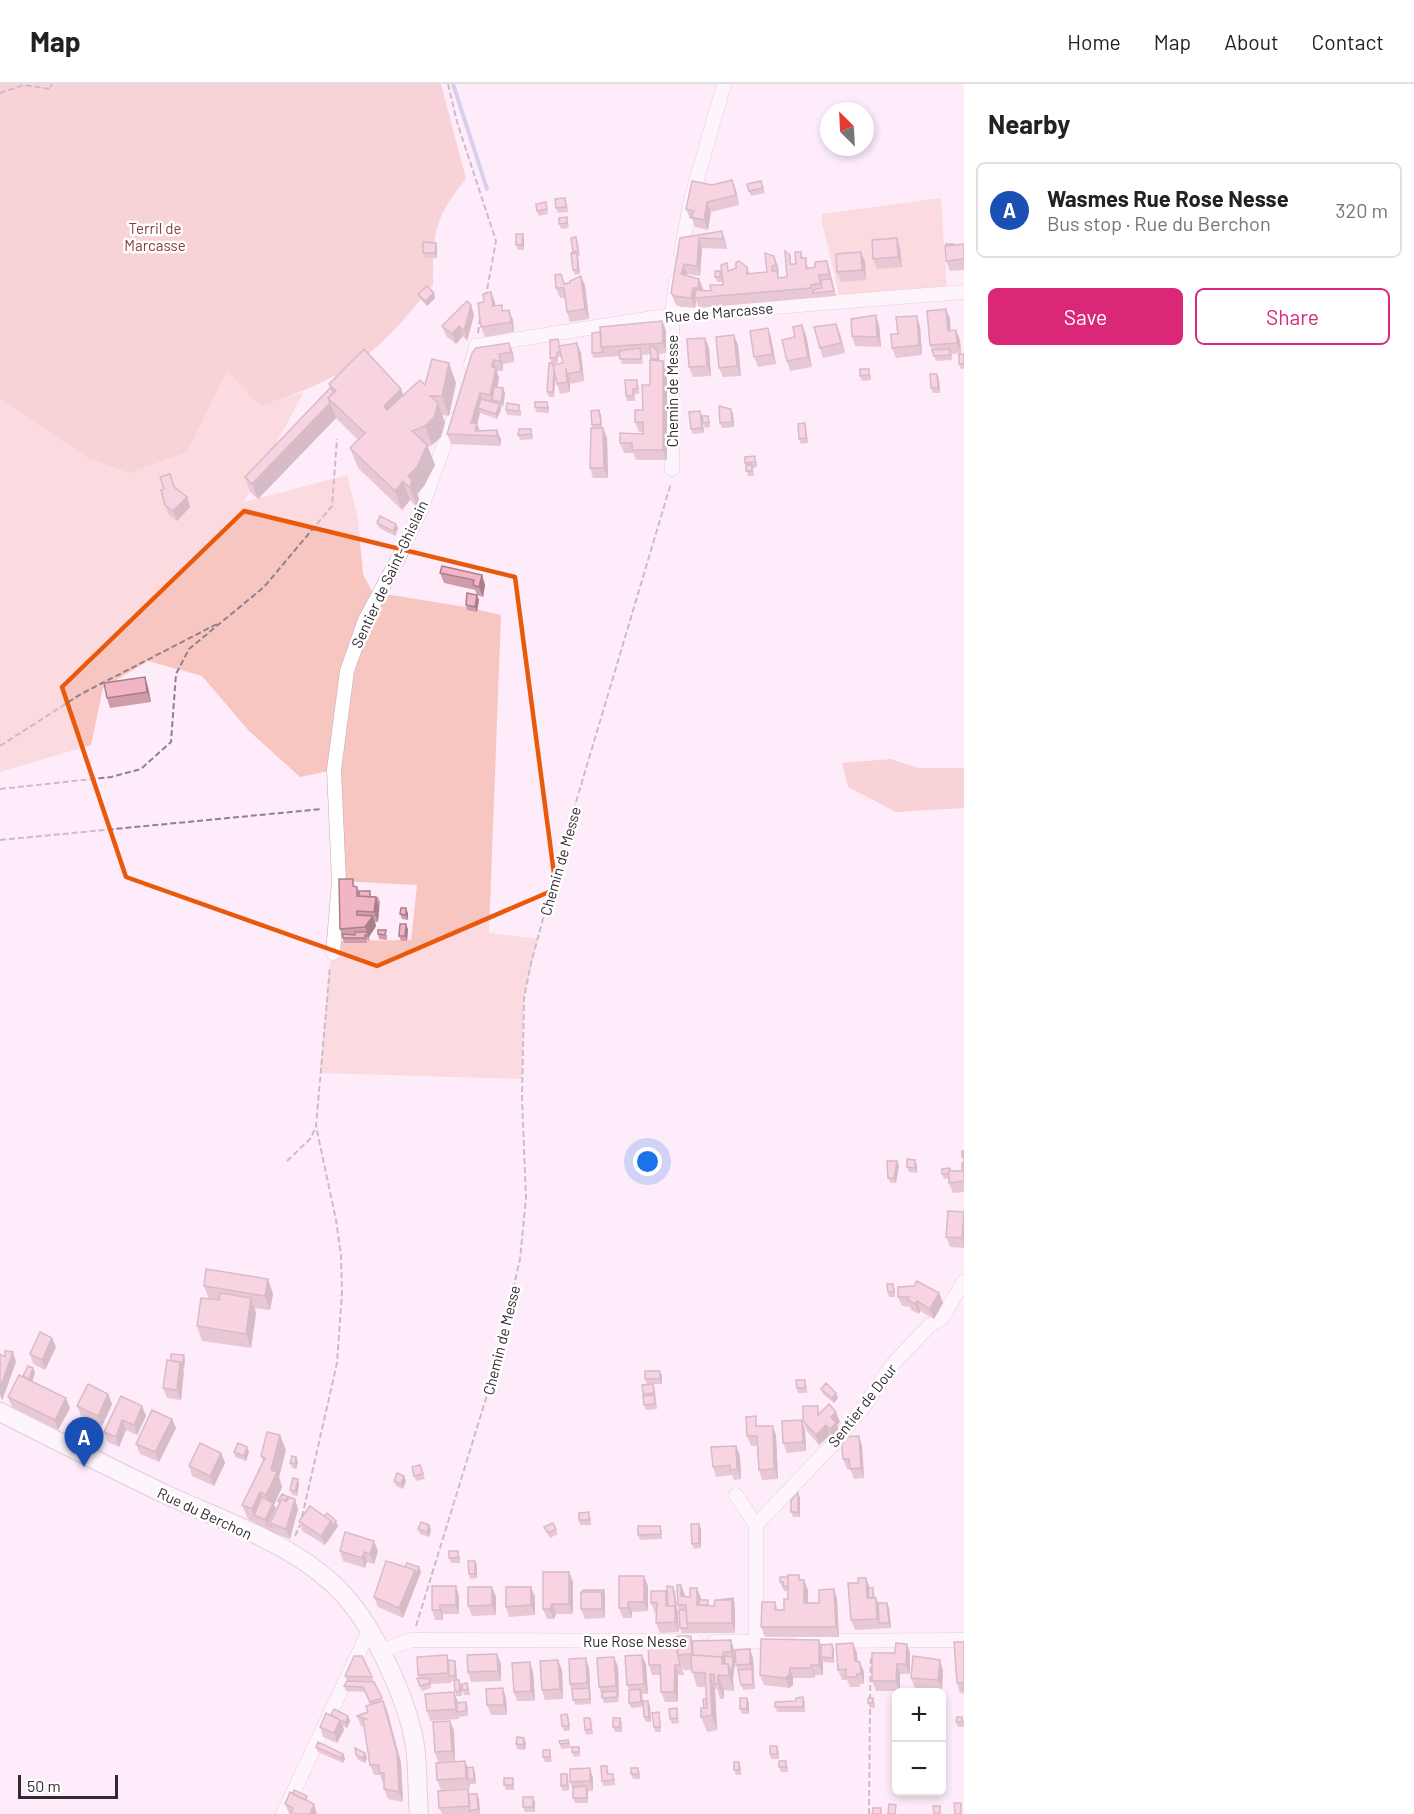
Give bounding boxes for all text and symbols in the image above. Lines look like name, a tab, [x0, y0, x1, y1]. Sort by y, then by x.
text: Map	[30, 24, 81, 58]
text: Home	[1067, 29, 1121, 54]
text: Map	[1154, 29, 1191, 54]
text: About	[1224, 29, 1279, 54]
text: Contact	[1312, 29, 1384, 54]
north arrow	[820, 102, 874, 156]
text: Nearby	[988, 108, 1070, 139]
text: Wasmes Rue Rose Nesse	[1047, 185, 1289, 211]
text: A	[1003, 198, 1016, 222]
text: 320 m	[1335, 198, 1388, 222]
text: Bus stop · Rue du Berchon	[1047, 211, 1271, 235]
park label: Terril de Marcasse	[124, 219, 186, 254]
button: Save	[988, 288, 1183, 345]
button: Share	[1195, 288, 1390, 345]
street label: Rue de Marcasse	[664, 298, 774, 326]
street label: Chemin de Messe	[663, 335, 681, 447]
street label: Sentier de Saint-Ghislain	[347, 497, 431, 651]
street label: Chemin de Messe	[536, 805, 584, 917]
your location	[633, 1147, 662, 1176]
street label: Chemin de Messe	[479, 1283, 523, 1397]
street label: Sentier de Dour	[824, 1359, 900, 1450]
pin: A	[64, 1418, 104, 1467]
street label: Rue du Berchon	[155, 1483, 255, 1543]
street label: Rue Rose Nesse	[583, 1632, 687, 1650]
map controls	[892, 1688, 946, 1796]
button: +	[892, 1688, 946, 1742]
button: −	[892, 1742, 946, 1796]
scale bar	[18, 1772, 118, 1800]
text: 50 m	[27, 1776, 61, 1795]

